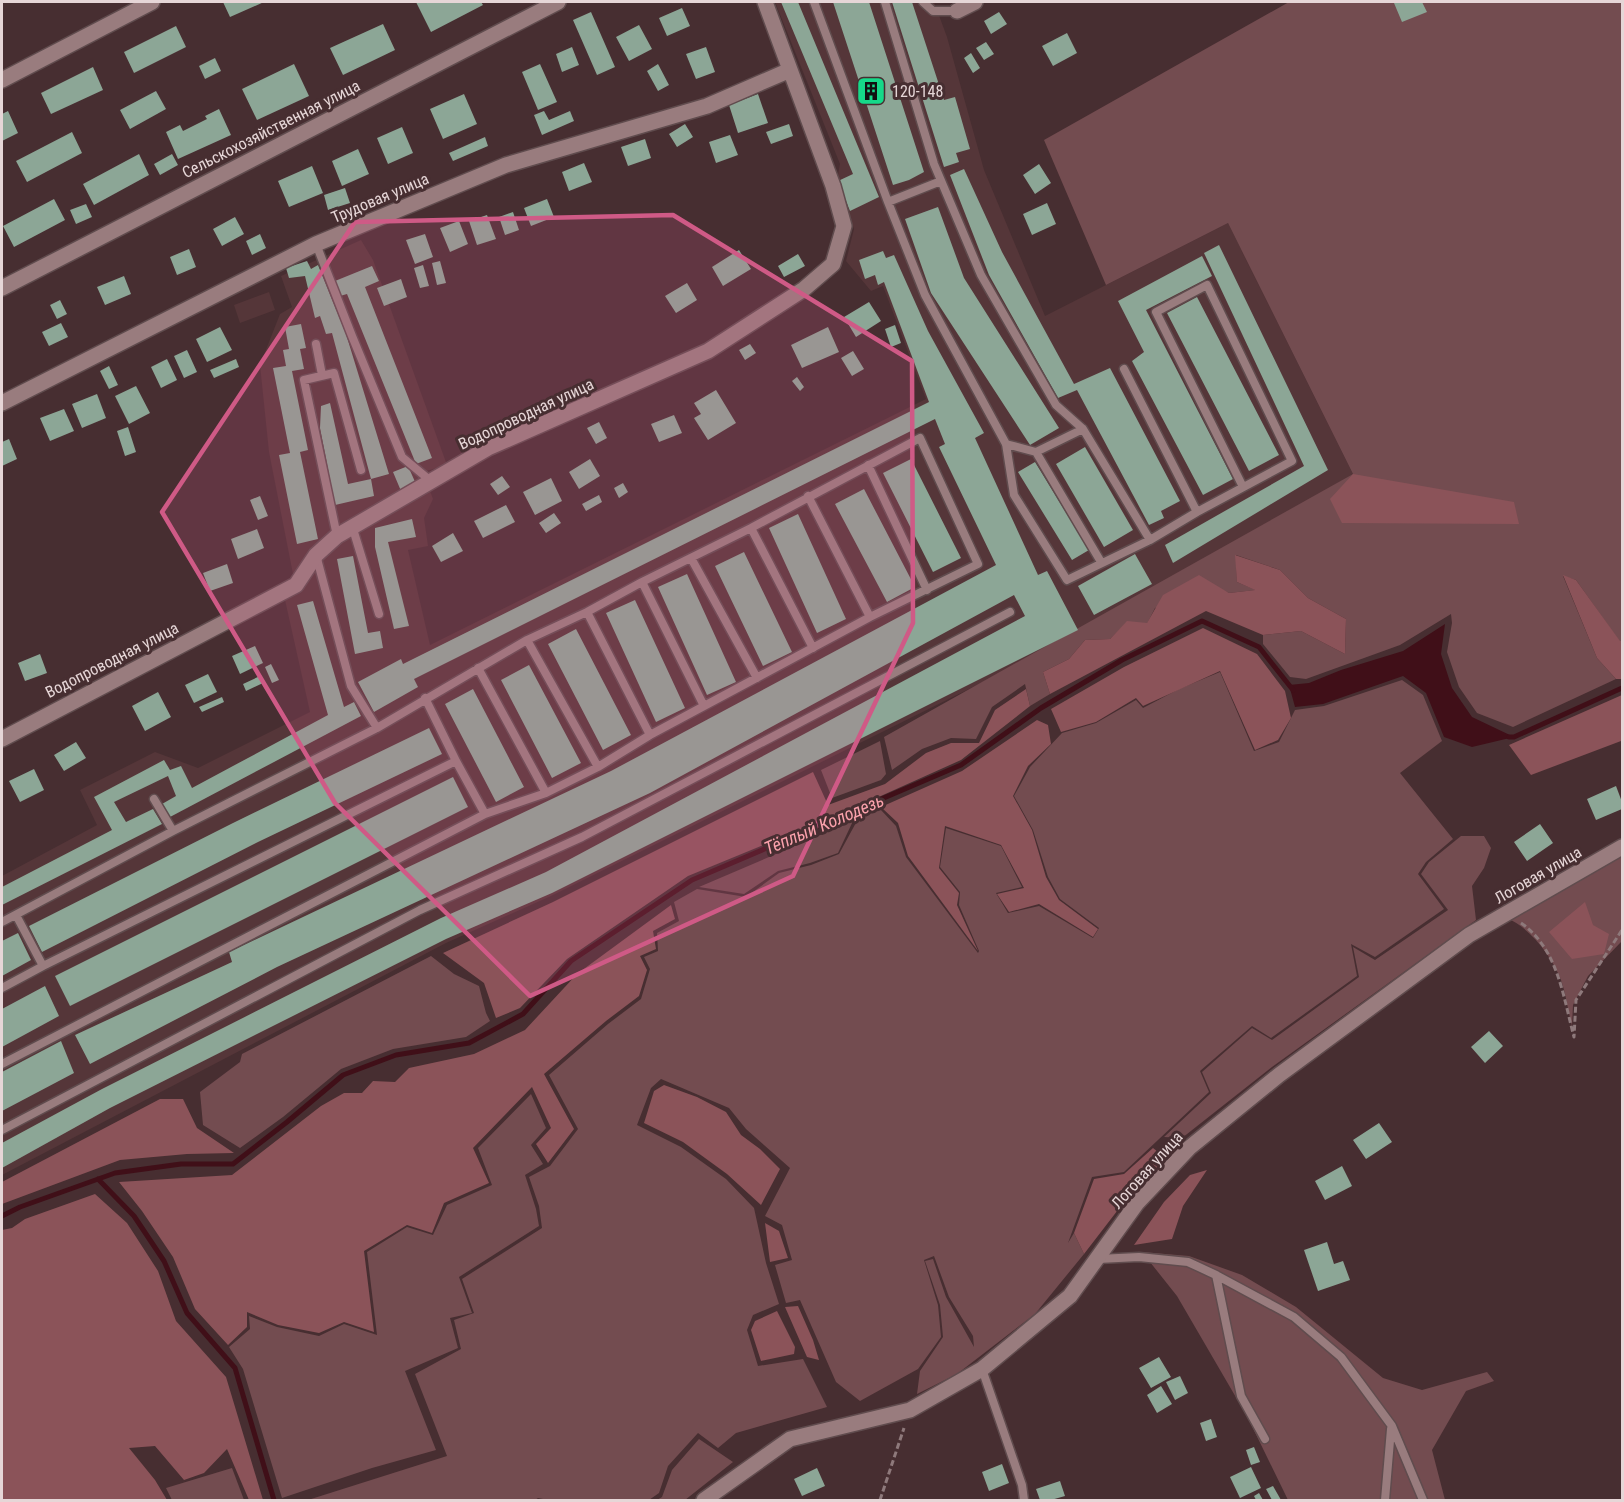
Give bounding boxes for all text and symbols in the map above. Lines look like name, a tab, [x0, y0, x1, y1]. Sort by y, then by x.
building icon: 120-148	[855, 75, 887, 107]
street label: Сельскохозяйственная улица	[179, 76, 363, 182]
place label: 120-148	[892, 82, 943, 101]
street label: Трудовая улица	[328, 169, 432, 227]
street label: Водопроводная улица	[455, 374, 597, 454]
street label: Водопроводная улица	[42, 618, 182, 702]
water label: Тёплый Колодезь	[761, 789, 887, 859]
street label: Логовая улица	[1491, 842, 1585, 908]
street label: Логовая улица	[1107, 1127, 1187, 1213]

